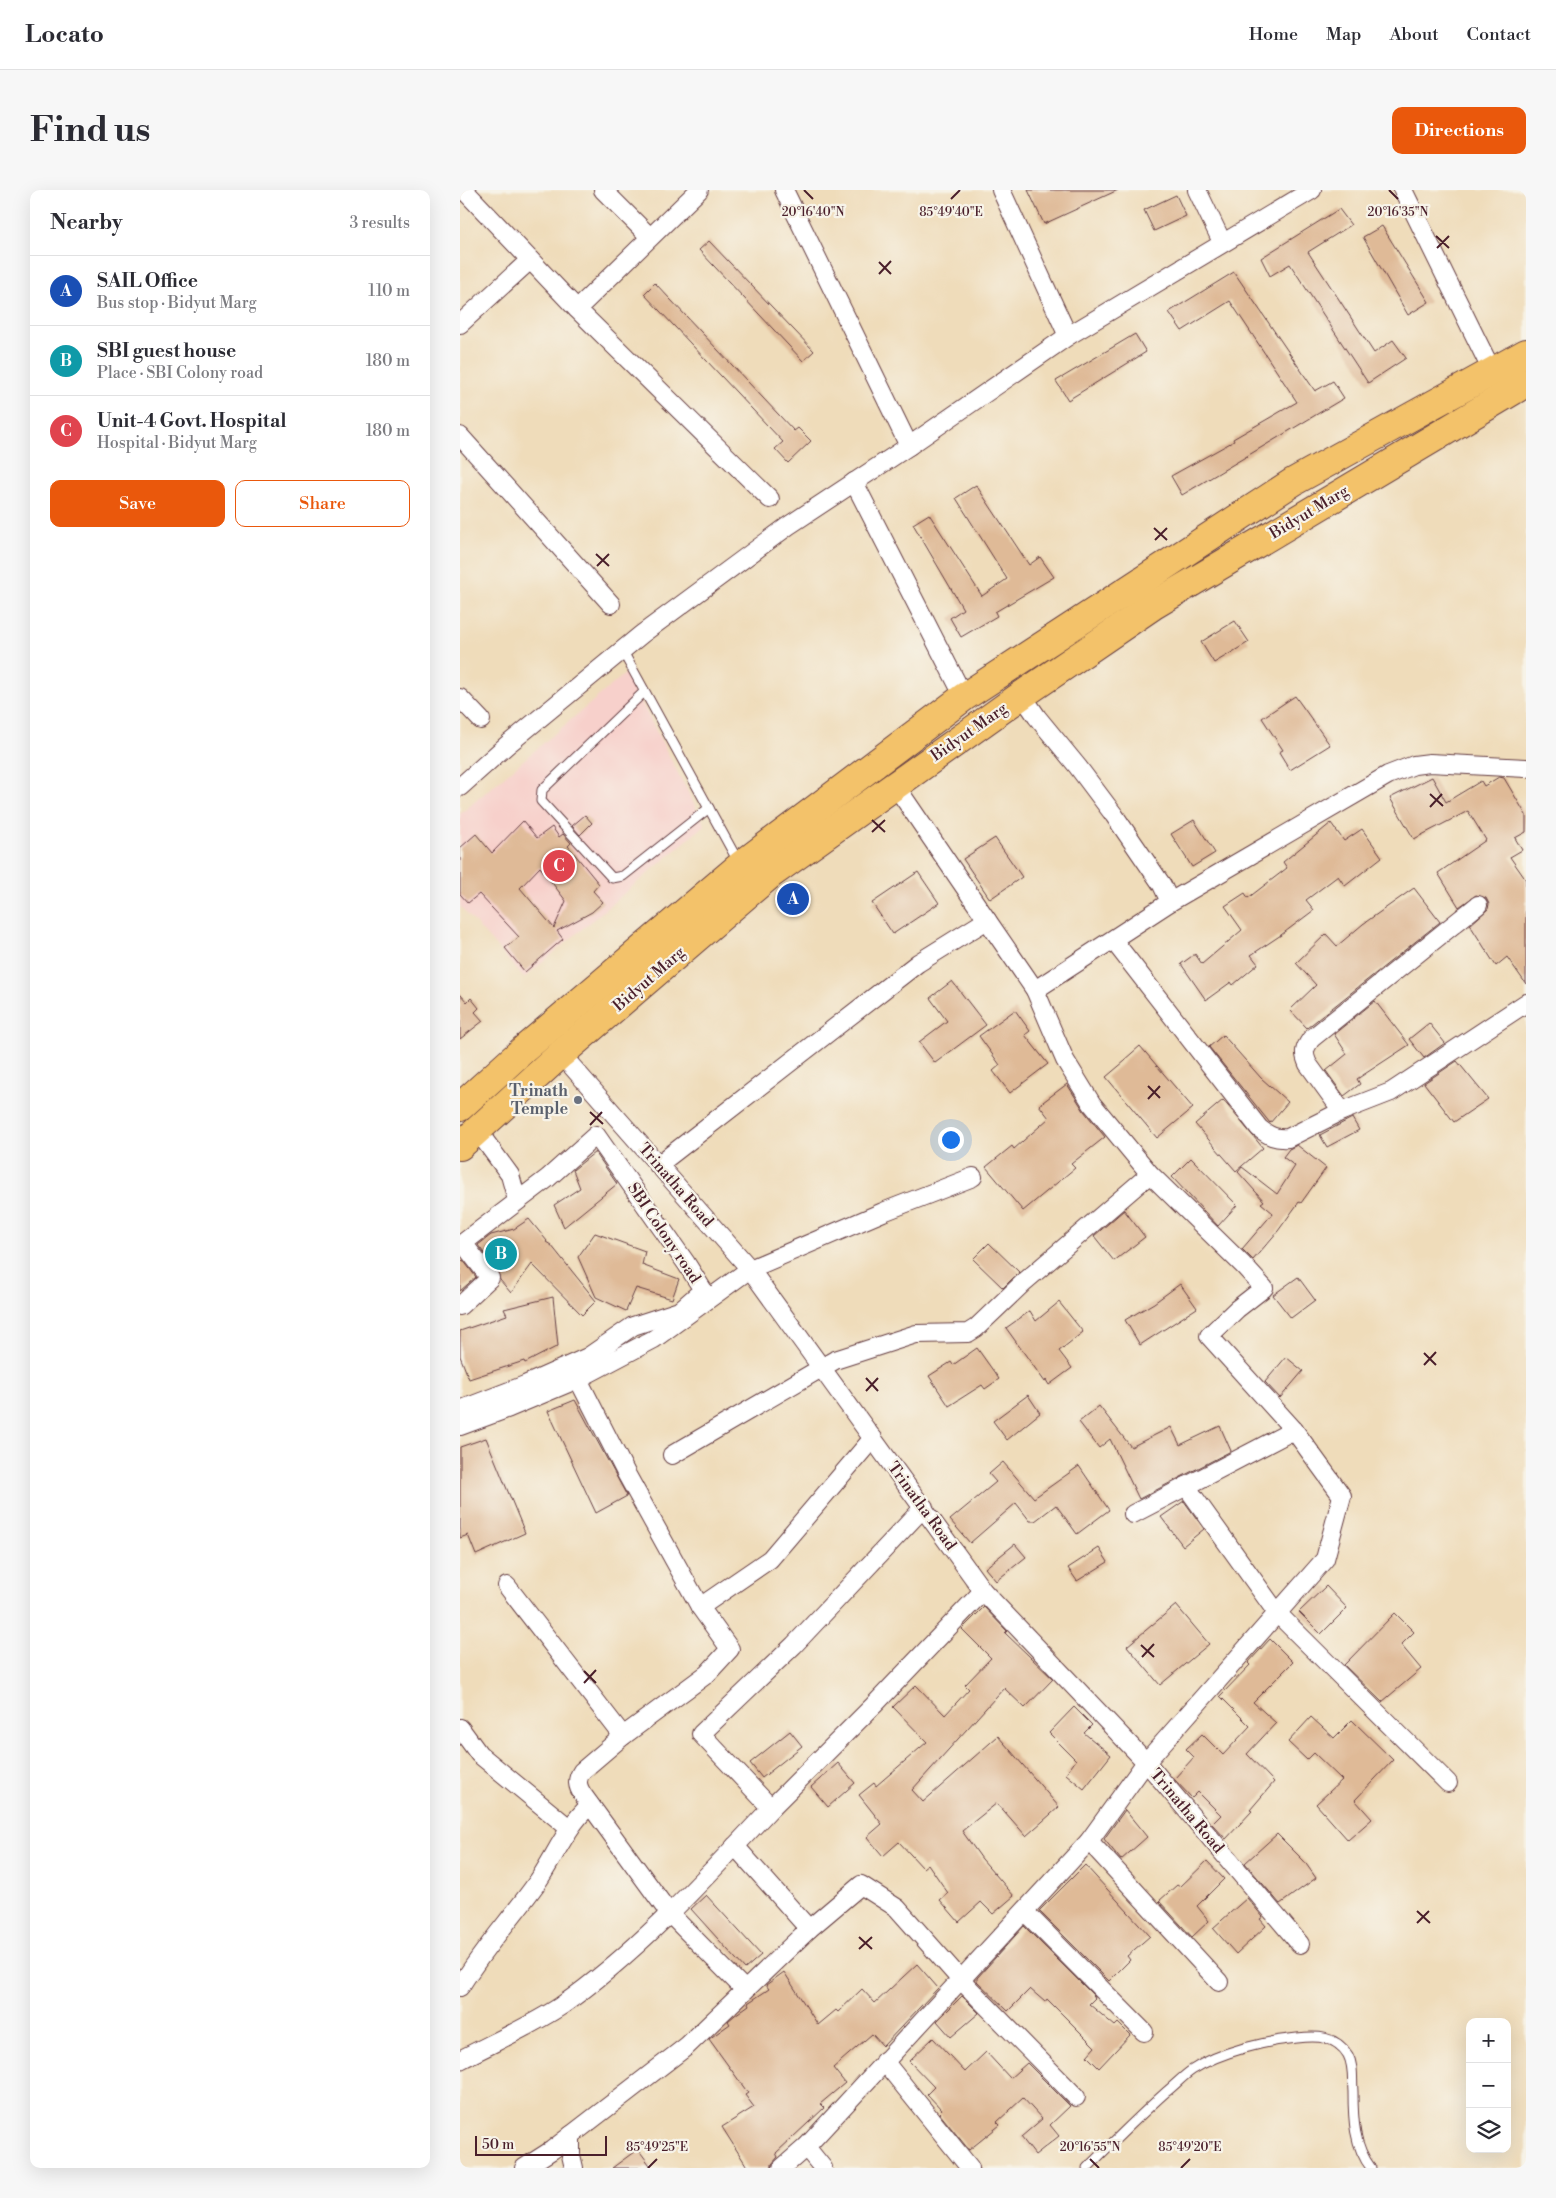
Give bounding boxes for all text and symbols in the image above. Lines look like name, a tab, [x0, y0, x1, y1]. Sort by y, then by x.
text: Locato	[25, 20, 104, 50]
text: Home	[1249, 23, 1298, 46]
text: Map	[1326, 23, 1362, 46]
text: About	[1390, 23, 1439, 46]
text: Contact	[1467, 23, 1531, 46]
button: Directions	[1392, 107, 1526, 154]
text: Find us	[30, 109, 150, 152]
text: 20°16'40"N	[782, 205, 844, 220]
text: 85°49'40"E	[919, 205, 983, 220]
text: 20°16'35"N	[1368, 205, 1428, 220]
text: Nearby	[50, 210, 123, 236]
text: 3 results	[349, 213, 410, 233]
text: SAIL Office	[97, 269, 198, 293]
text: A	[60, 281, 72, 301]
text: 110 m	[368, 281, 410, 301]
text: Bus stop · Bidyut Marg	[97, 293, 257, 313]
text: SBI guest house	[97, 339, 236, 363]
text: B	[60, 351, 72, 371]
text: 180 m	[366, 351, 410, 371]
text: Place · SBI Colony road	[97, 363, 263, 383]
text: Unit-4 Govt. Hospital	[97, 409, 287, 433]
text: C	[60, 421, 72, 441]
text: 180 m	[366, 421, 410, 441]
text: Hospital · Bidyut Marg	[97, 433, 257, 453]
button: Save	[50, 480, 225, 527]
button: Share	[235, 480, 410, 527]
street label: Bidyut Marg	[1265, 480, 1353, 544]
street label: Bidyut Marg	[926, 698, 1012, 766]
pin: C	[543, 847, 575, 885]
pin: A	[777, 880, 809, 918]
street label: Bidyut Marg	[608, 942, 690, 1016]
place label: Trinath Temple	[509, 1081, 568, 1119]
marker: Trinath Temple	[572, 1094, 584, 1106]
your location	[938, 1127, 964, 1153]
street label: Trinatha Road	[634, 1139, 718, 1231]
street label: SBI Colony road	[623, 1179, 705, 1287]
pin: B	[485, 1235, 517, 1273]
street label: Trinatha Road	[883, 1458, 961, 1554]
street label: Trinatha Road	[1146, 1765, 1228, 1857]
map controls	[1466, 2018, 1511, 2153]
button: +	[1466, 2018, 1511, 2063]
button: −	[1466, 2063, 1511, 2108]
button: layers	[1466, 2108, 1511, 2153]
scale bar	[475, 2133, 608, 2156]
text: 50 m	[482, 2136, 514, 2154]
text: 85°49'25"E	[626, 2140, 688, 2155]
text: 20°16'55"N	[1060, 2140, 1120, 2155]
text: 85°49'20"E	[1158, 2140, 1222, 2155]

